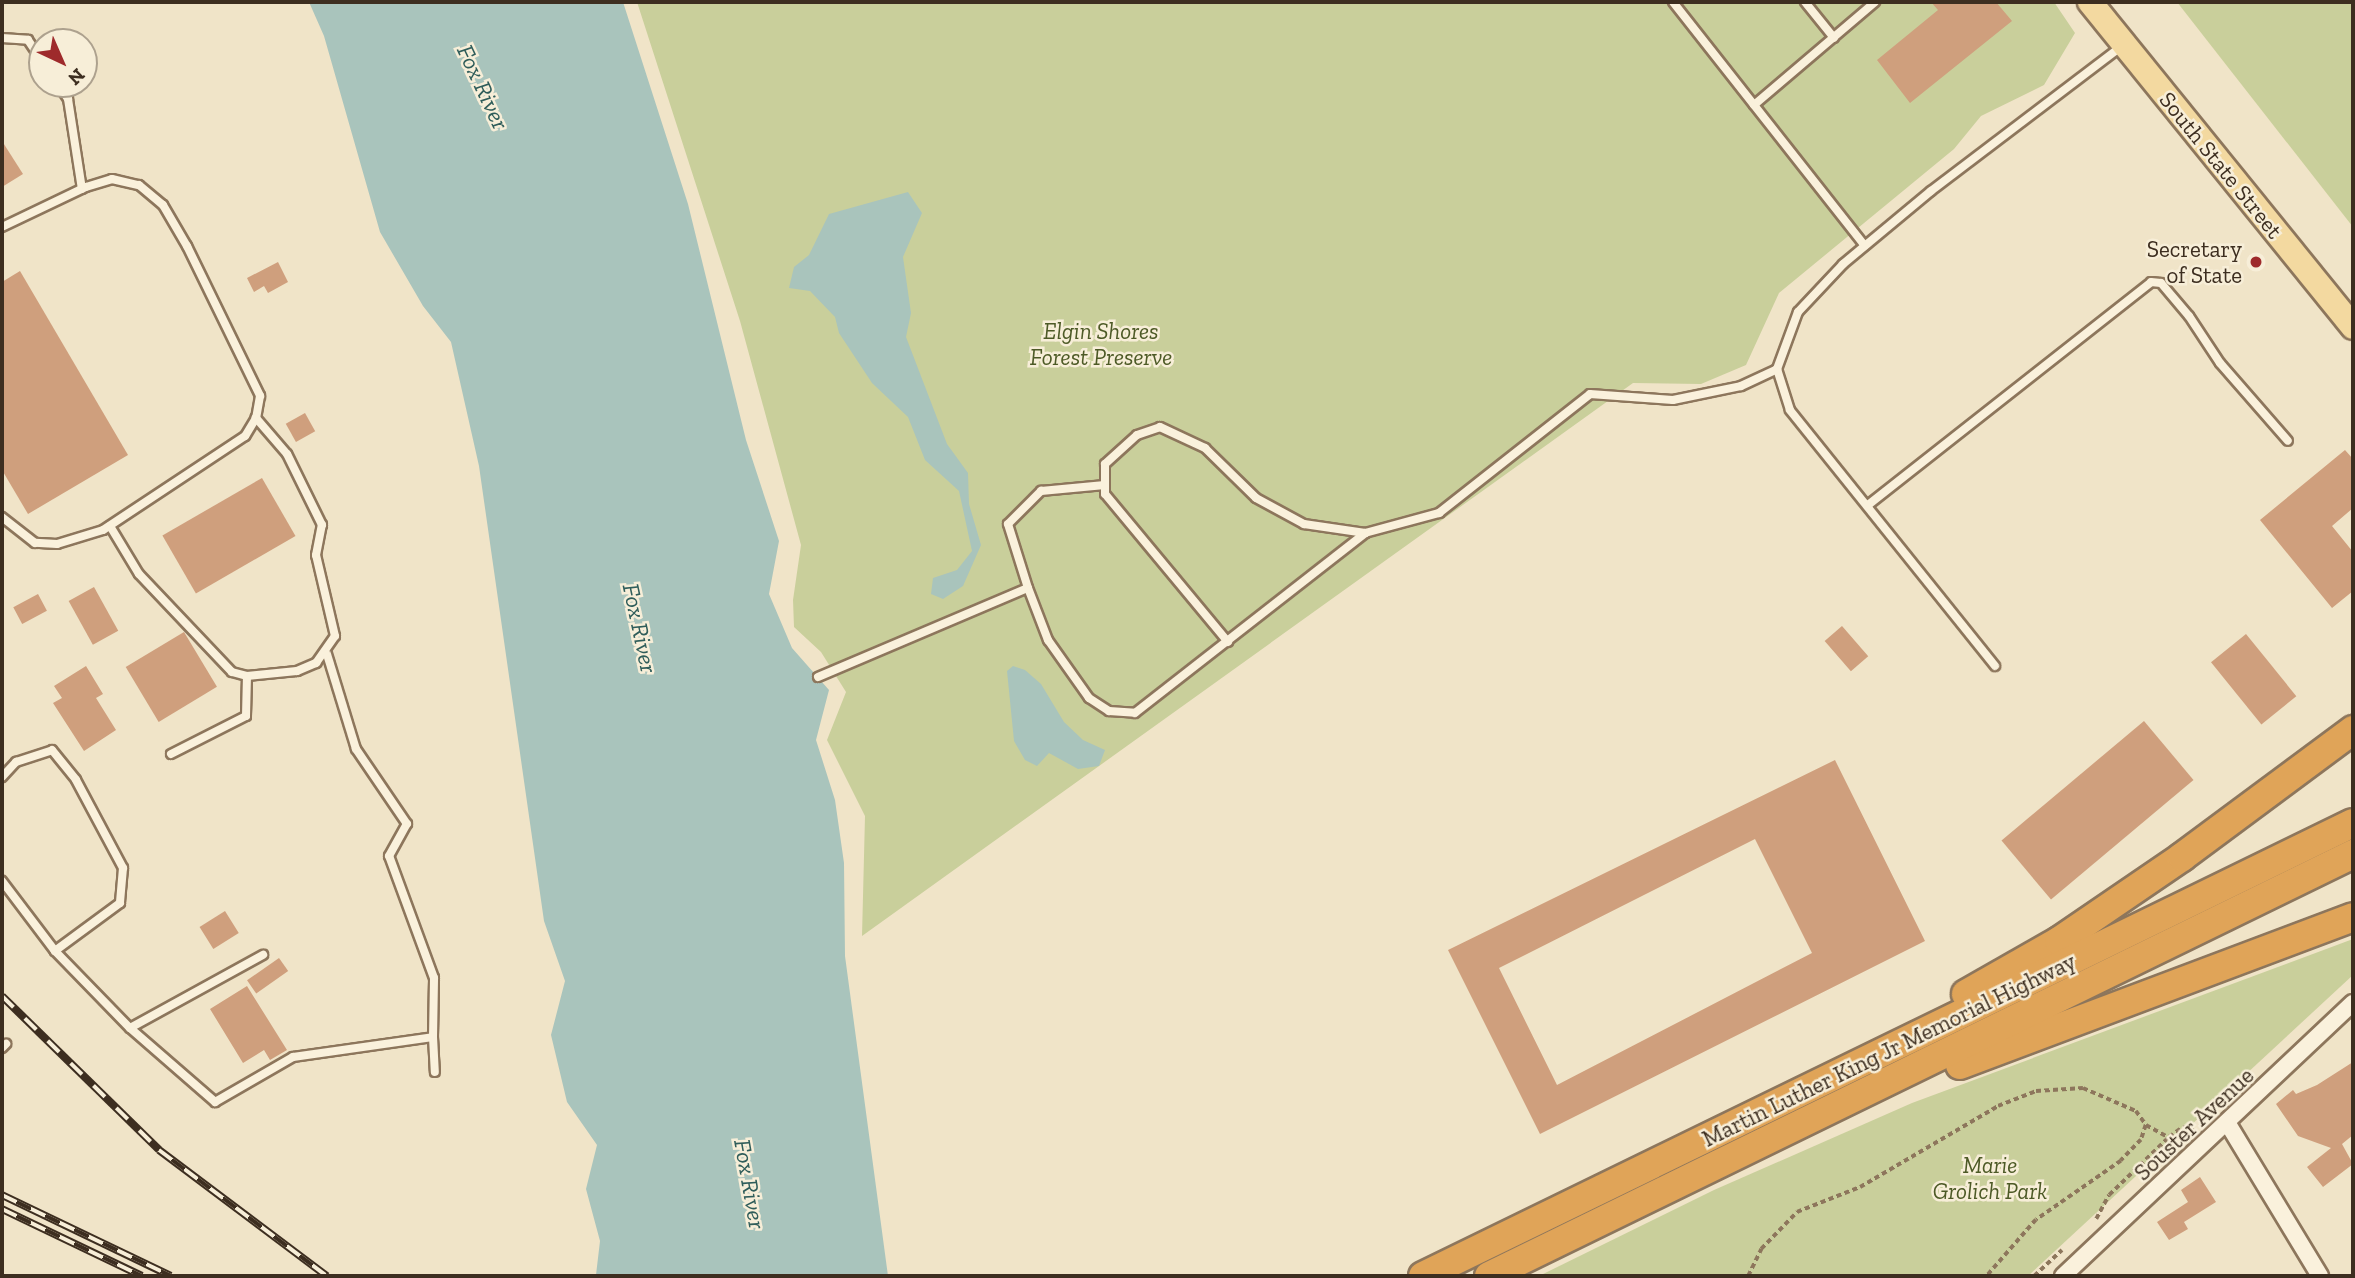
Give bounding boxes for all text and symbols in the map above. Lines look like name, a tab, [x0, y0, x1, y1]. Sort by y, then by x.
north arrow	[28, 28, 98, 98]
water label: Fox River	[451, 40, 515, 134]
text: N	[63, 64, 90, 90]
street label: South State Street	[2153, 86, 2289, 244]
place label: Secretary of State	[2147, 235, 2242, 289]
marker: Secretary of State	[2248, 254, 2264, 270]
park label: Elgin Shores Forest Preserve	[1030, 317, 1172, 371]
water label: Fox River	[616, 581, 664, 675]
street label: Martin Luther King Jr Memorial Highway	[1697, 947, 2081, 1153]
street label: Souster Avenue	[2128, 1061, 2260, 1187]
water label: Fox River	[728, 1137, 772, 1231]
park label: Marie Grolich Park	[1933, 1151, 2047, 1205]

